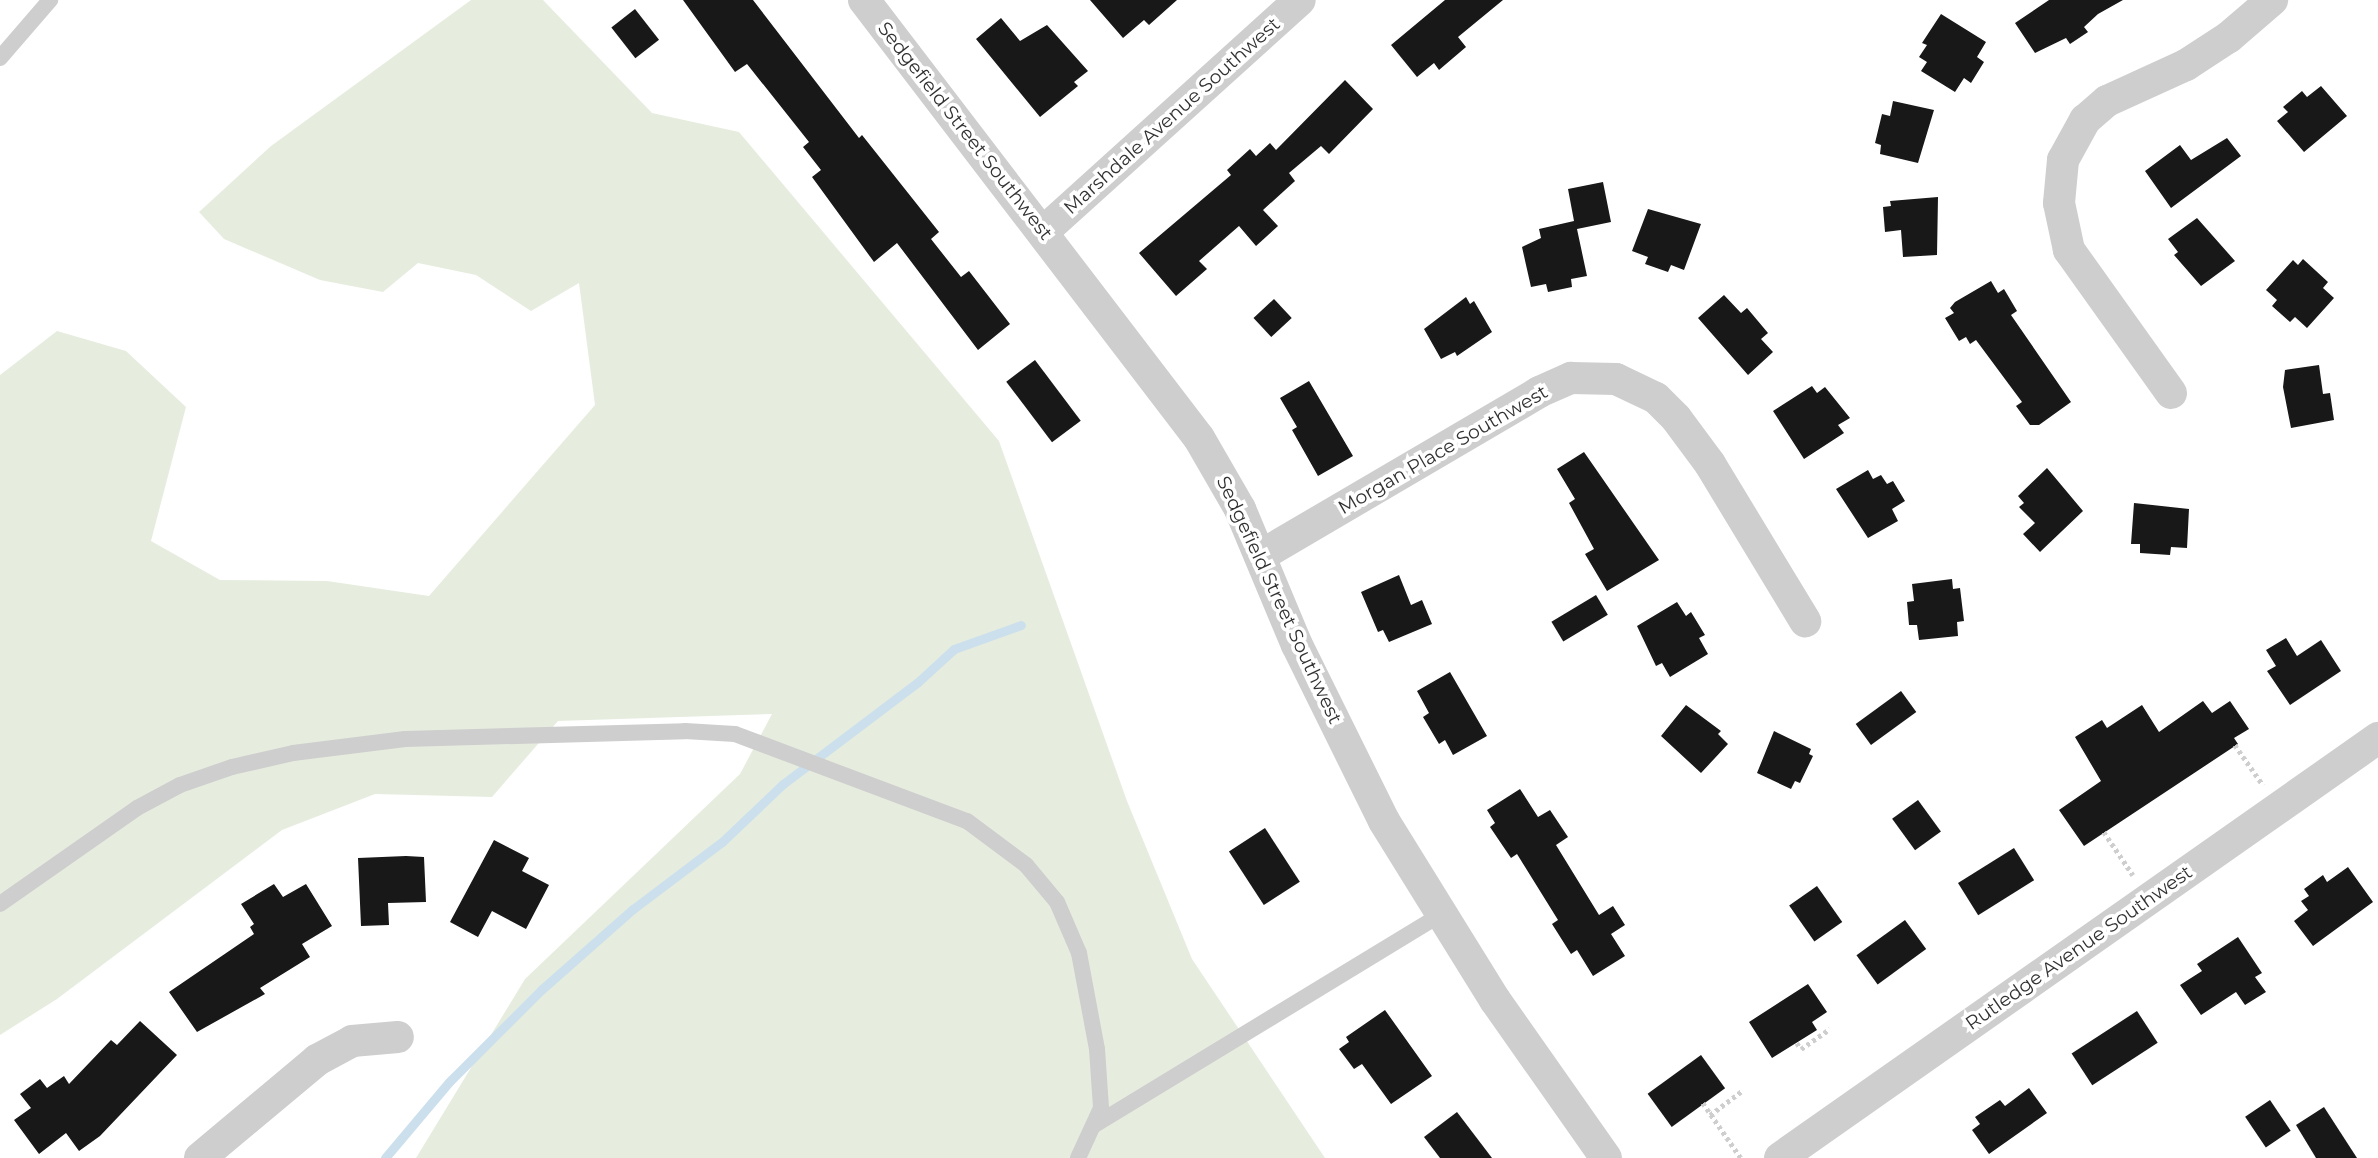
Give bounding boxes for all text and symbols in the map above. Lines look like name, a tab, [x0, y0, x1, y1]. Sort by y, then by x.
street label: Marshdale Avenue Southwest	[1059, 13, 1285, 219]
street label: Sedgefield Street Southwest	[873, 17, 1057, 245]
street label: Morgan Place Southwest	[1334, 381, 1552, 519]
street label: Sedgefield Street Southwest	[1211, 473, 1347, 727]
street label: Rutledge Avenue Southwest	[1961, 861, 2197, 1035]

